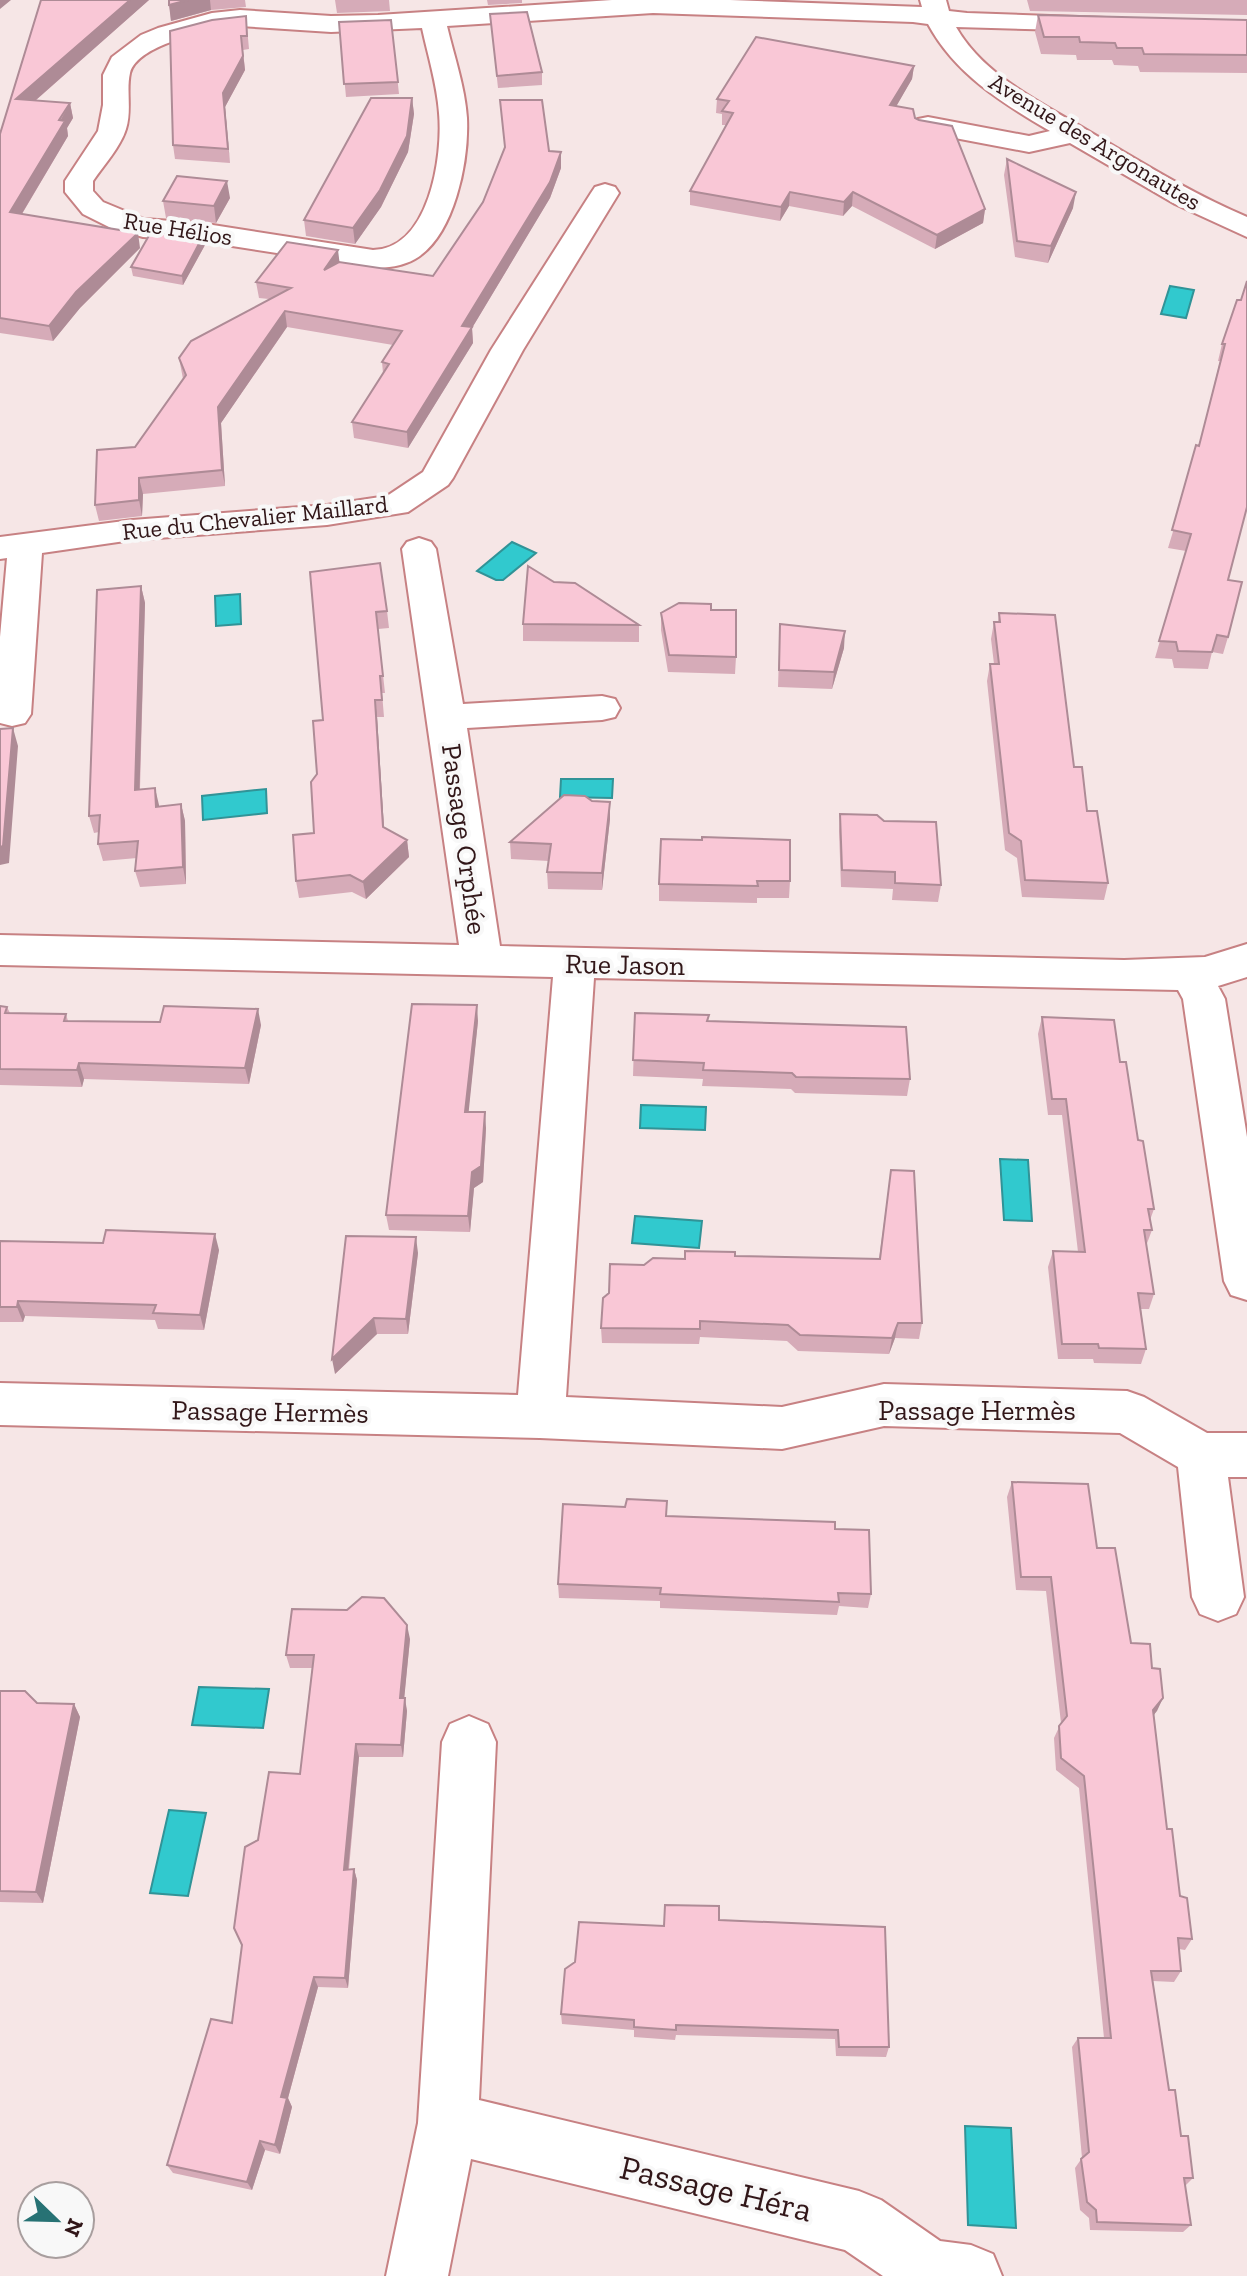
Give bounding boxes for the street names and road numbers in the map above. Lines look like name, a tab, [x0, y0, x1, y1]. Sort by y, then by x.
street label: Avenue des Argonautes	[984, 67, 1206, 216]
street label: Rue Hélios	[122, 206, 235, 251]
street label: Rue du Chevalier Maillard	[121, 489, 389, 546]
street label: Passage Orphée	[435, 742, 494, 936]
street label: Rue Jason	[565, 947, 685, 982]
street label: Passage Hermès	[171, 1393, 369, 1430]
street label: Passage Hermès	[878, 1394, 1076, 1427]
street label: Passage Héra	[616, 2146, 816, 2230]

